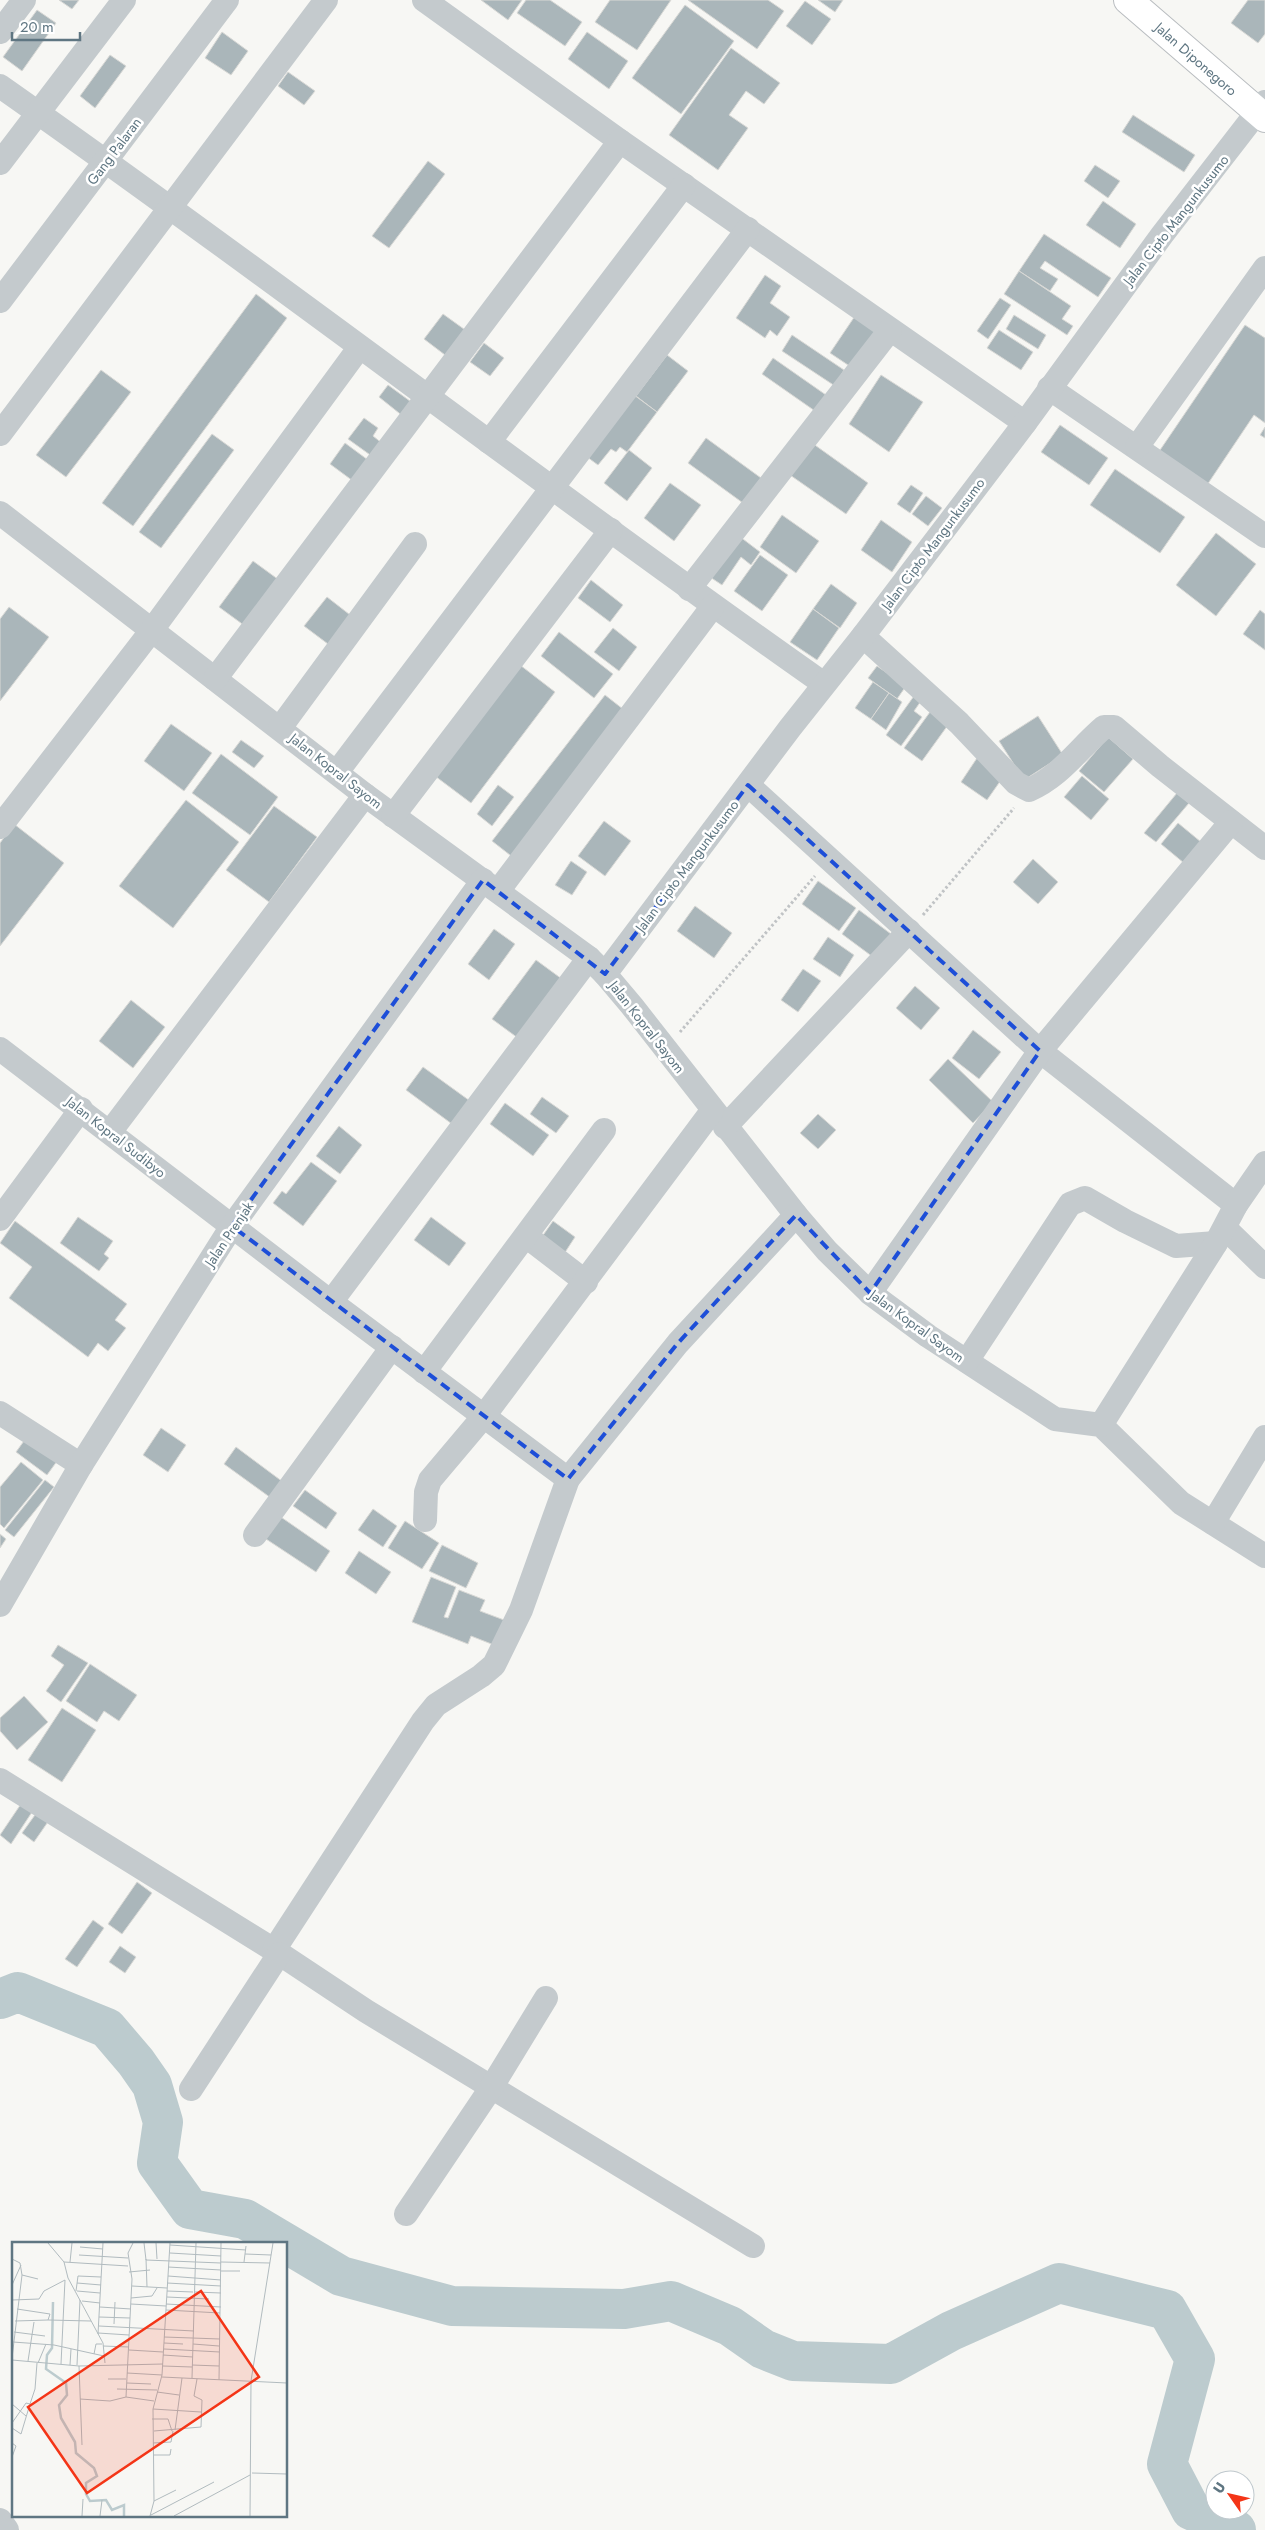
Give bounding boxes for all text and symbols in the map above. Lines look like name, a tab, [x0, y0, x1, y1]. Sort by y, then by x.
scale bar	[12, 10, 80, 42]
text: 20 m	[20, 16, 54, 38]
street label: Jalan Diponegoro	[1149, 16, 1242, 100]
street label: Gang Palaran	[82, 113, 146, 189]
street label: Jalan Cipto Mangunkusumo	[1117, 150, 1234, 291]
street label: Jalan Cipto Mangunkusumo	[875, 473, 990, 616]
street label: Jalan Kopral Sayom	[284, 727, 386, 814]
street label: Jalan Cipto Mangunkusumo	[629, 795, 744, 938]
street label: Jalan Kopral Sayom	[603, 975, 690, 1077]
street label: Jalan Kopral Sudibyo	[60, 1090, 170, 1183]
street label: Jalan Prenjak	[199, 1197, 259, 1272]
street label: Jalan Kopral Sayom	[864, 1284, 968, 1367]
inset map	[12, 2242, 288, 2518]
north arrow	[1205, 2470, 1255, 2520]
text: U	[1208, 2478, 1230, 2497]

